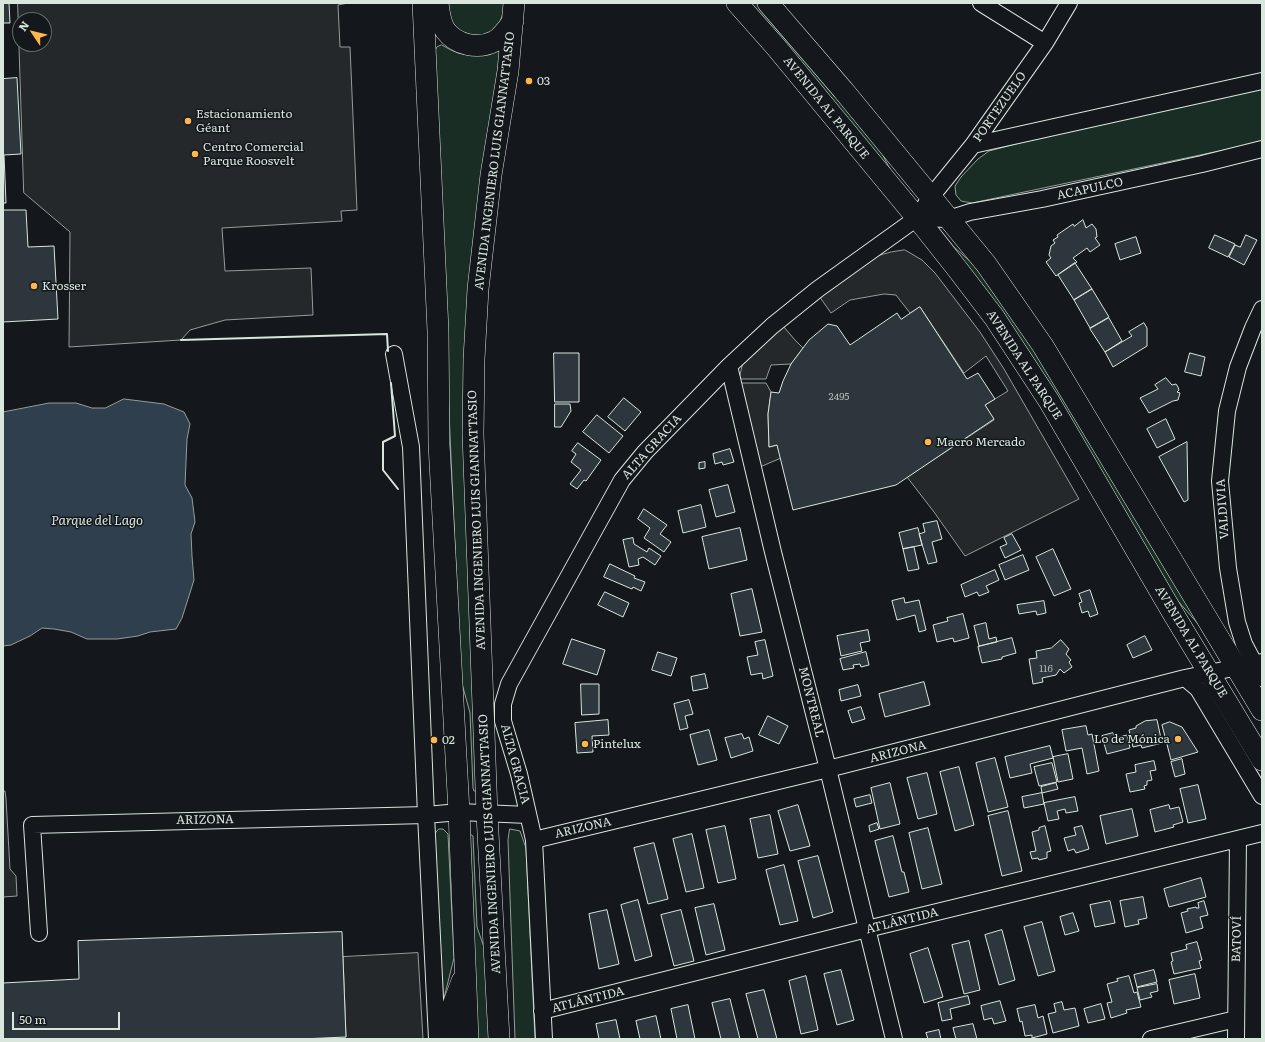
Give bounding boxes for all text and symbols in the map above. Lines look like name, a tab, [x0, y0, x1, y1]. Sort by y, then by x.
north arrow	[12, 12, 52, 52]
text: N	[14, 17, 32, 34]
street label: AVENIDA INGENIERO LUIS GIANNATTASIO	[472, 31, 518, 291]
street label: AVENIDA AL PARQUE	[780, 54, 872, 162]
street label: PORTEZUELO	[970, 69, 1030, 145]
place label: 03	[537, 74, 550, 88]
marker: 03	[524, 76, 534, 86]
place label: Estacionamiento Géant	[196, 107, 292, 135]
marker: Estacionamiento Géant	[183, 116, 193, 126]
place label: Centro Comercial Parque Roosvelt	[203, 140, 304, 168]
marker: Centro Comercial Parque Roosvelt	[190, 149, 200, 159]
street label: ACAPULCO	[1056, 175, 1124, 203]
place label: Krosser	[42, 279, 86, 293]
marker: Krosser	[29, 281, 39, 291]
street label: AVENIDA AL PARQUE	[983, 308, 1065, 422]
street label: AVENIDA INGENIERO LUIS GIANNATTASIO	[465, 390, 489, 650]
house number: 2495	[829, 391, 849, 403]
street label: ALTA GRACIA	[619, 412, 685, 482]
place label: Macro Mercado	[936, 435, 1025, 449]
marker: Macro Mercado	[923, 437, 933, 447]
street label: VALDIVIA	[1214, 478, 1232, 540]
water label: Parque del Lago	[51, 513, 143, 529]
street label: AVENIDA AL PARQUE	[1152, 584, 1230, 700]
house number: 116	[1039, 663, 1053, 675]
street label: MONTREAL	[795, 665, 827, 739]
street label: AVENIDA INGENIERO LUIS GIANNATTASIO	[476, 714, 504, 974]
street label: ALTA GRACIA	[497, 722, 533, 806]
place label: Lo de Mónica	[1094, 732, 1170, 746]
place label: 02	[442, 733, 455, 747]
marker: Lo de Mónica	[1173, 734, 1183, 744]
marker: 02	[429, 735, 439, 745]
place label: Pintelux	[593, 737, 641, 751]
street label: ARIZONA	[868, 738, 928, 766]
marker: Pintelux	[580, 739, 590, 749]
street label: ARIZONA	[176, 812, 234, 828]
street label: ARIZONA	[553, 814, 613, 842]
street label: ATLÁNTIDA	[864, 905, 940, 937]
street label: BATOVÍ	[1229, 916, 1245, 962]
street label: ATLÁNTIDA	[550, 984, 626, 1016]
scale bar	[14, 1004, 122, 1030]
text: 50 m	[19, 1010, 46, 1028]

